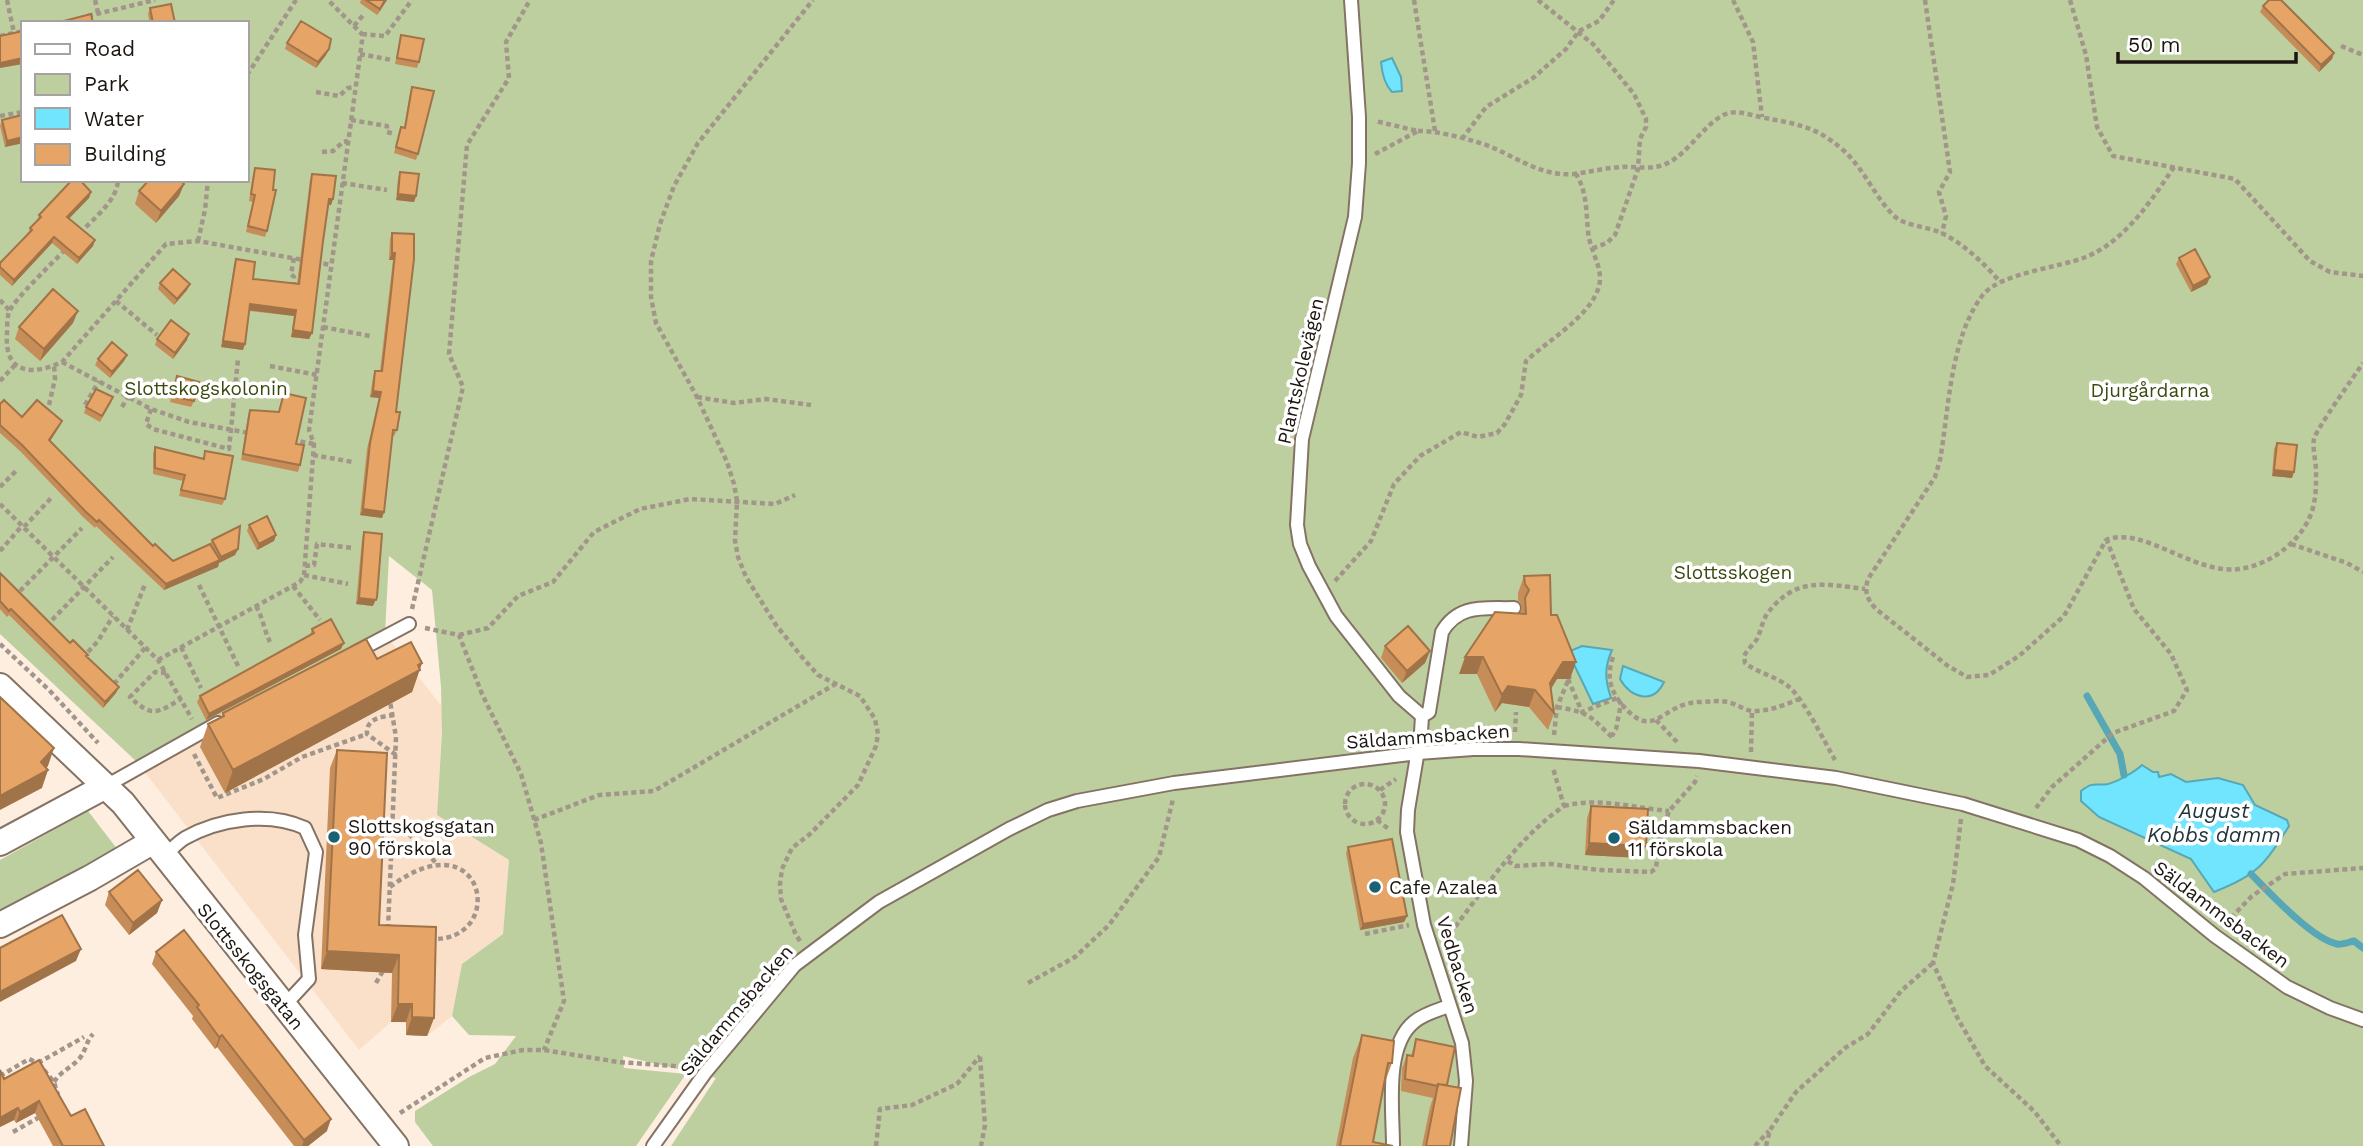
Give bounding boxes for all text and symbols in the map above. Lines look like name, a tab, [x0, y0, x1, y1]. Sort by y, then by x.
legend	[21, 21, 248, 182]
scale bar	[2118, 21, 2296, 65]
text: 50 m	[2128, 32, 2180, 57]
text: Road	[84, 36, 135, 61]
text: Park	[84, 71, 129, 96]
text: Water	[84, 106, 145, 131]
text: Building	[84, 141, 166, 166]
street label: Plantskolevägen	[1272, 296, 1328, 446]
park label: Slottskogskolonin	[124, 377, 288, 400]
park label: Djurgårdarna	[2091, 379, 2210, 402]
park label: Slottsskogen	[1674, 561, 1792, 584]
street label: Säldammsbacken	[1345, 719, 1511, 754]
water label: August Kobbs damm	[2147, 798, 2281, 847]
place label: Slottskogsgatan 90 förskola	[348, 815, 495, 860]
place label: Säldammsbacken 11 förskola	[1628, 816, 1792, 861]
marker: Slottskogsgatan 90 förskola	[326, 829, 342, 845]
marker: Säldammsbacken 11 förskola	[1606, 830, 1622, 846]
street label: Säldammsbacken	[2149, 856, 2294, 973]
place label: Cafe Azalea	[1389, 876, 1498, 899]
marker: Cafe Azalea	[1367, 879, 1383, 895]
street label: Slottsskogsgatan	[192, 898, 309, 1035]
street label: Vedbacken	[1432, 914, 1483, 1017]
street label: Säldammsbacken	[675, 940, 798, 1080]

